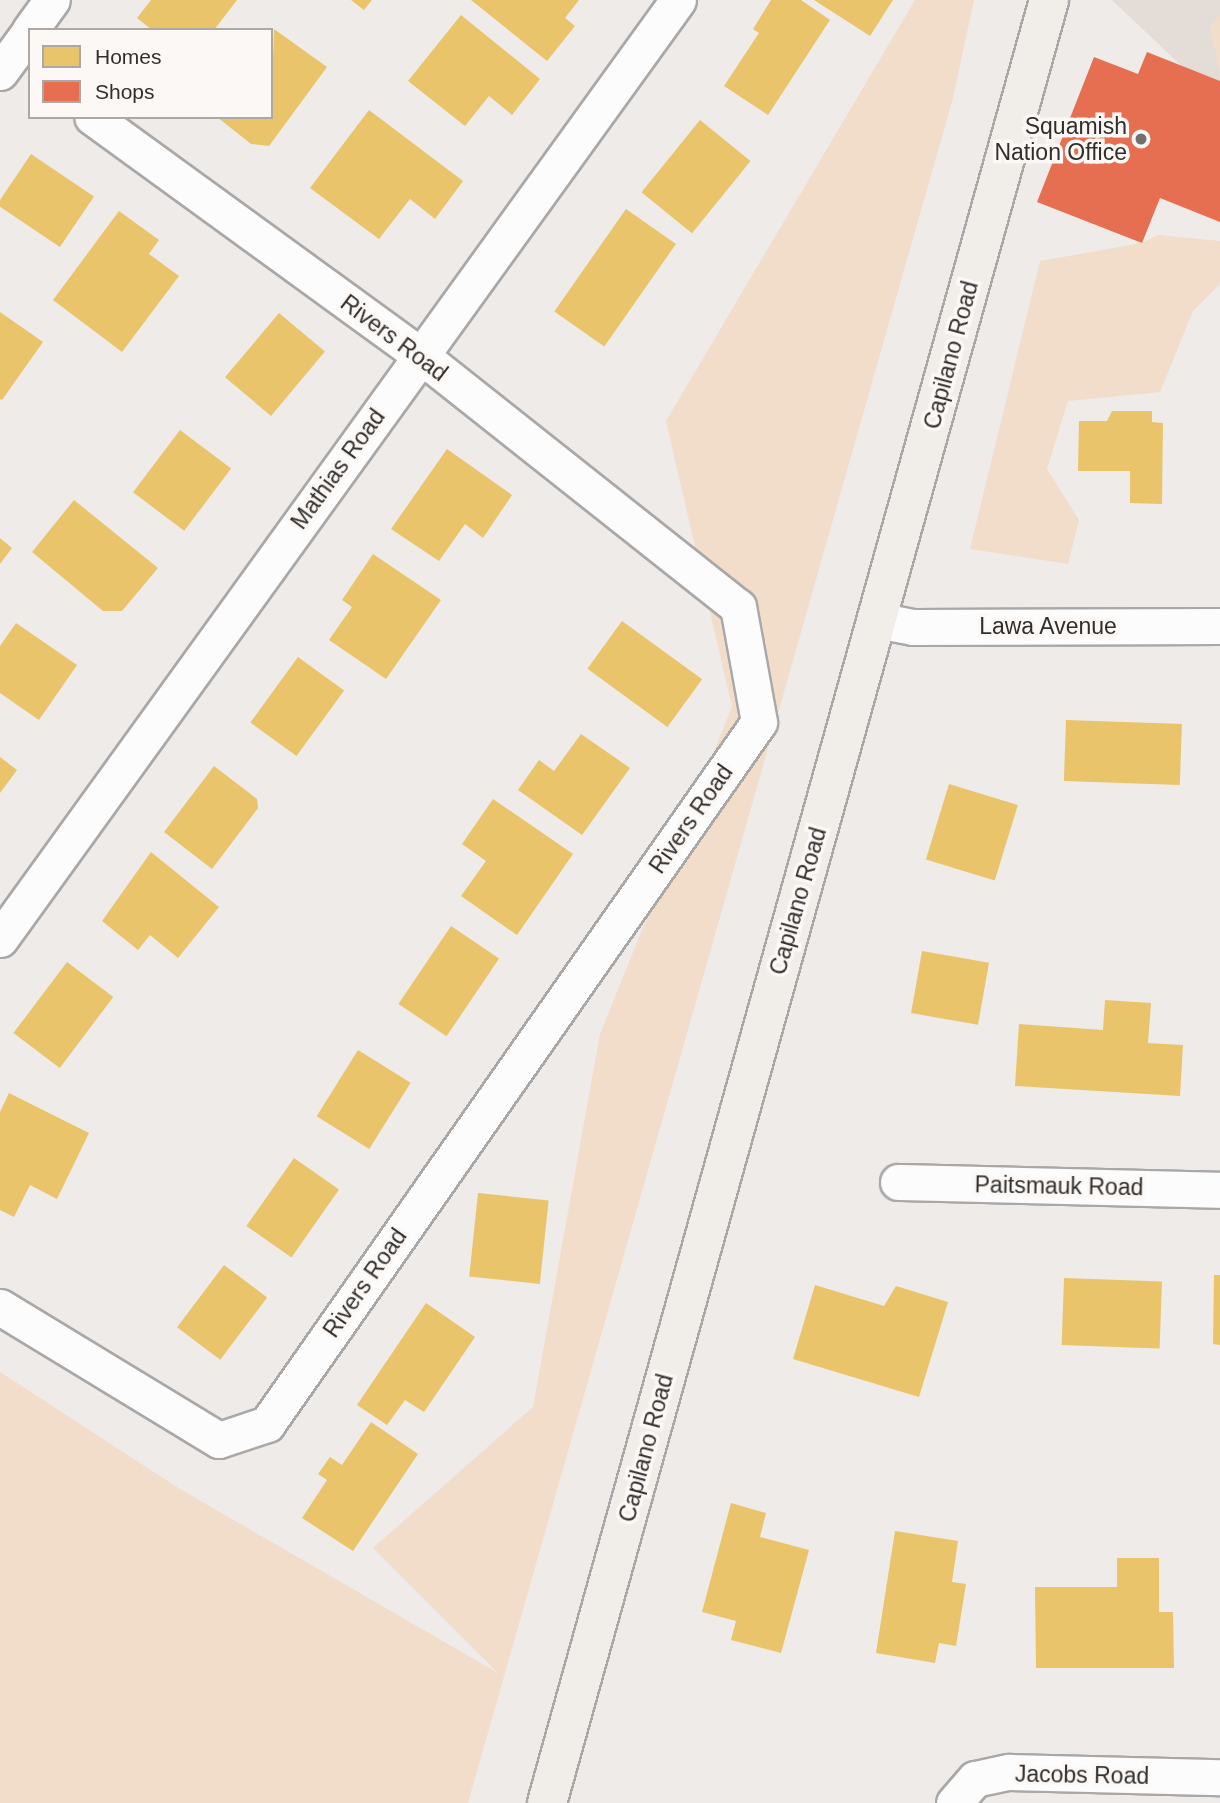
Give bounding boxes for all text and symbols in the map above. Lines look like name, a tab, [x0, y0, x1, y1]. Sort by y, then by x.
legend	[28, 28, 273, 119]
text: Homes	[95, 45, 162, 68]
text: Shops	[95, 80, 155, 103]
place label: Squamish Nation Office	[994, 112, 1127, 166]
marker: Squamish Nation Office	[1133, 131, 1149, 147]
street label: Capilano Road	[918, 278, 984, 432]
street label: Rivers Road	[335, 289, 453, 387]
street label: Mathias Road	[285, 403, 391, 535]
street label: Lawa Avenue	[979, 612, 1117, 640]
street label: Rivers Road	[643, 759, 739, 879]
street label: Capilano Road	[764, 824, 832, 978]
street label: Paitsmauk Road	[974, 1171, 1144, 1201]
street label: Rivers Road	[317, 1223, 413, 1343]
street label: Capilano Road	[613, 1371, 679, 1525]
street label: Jacobs Road	[1015, 1760, 1149, 1790]

